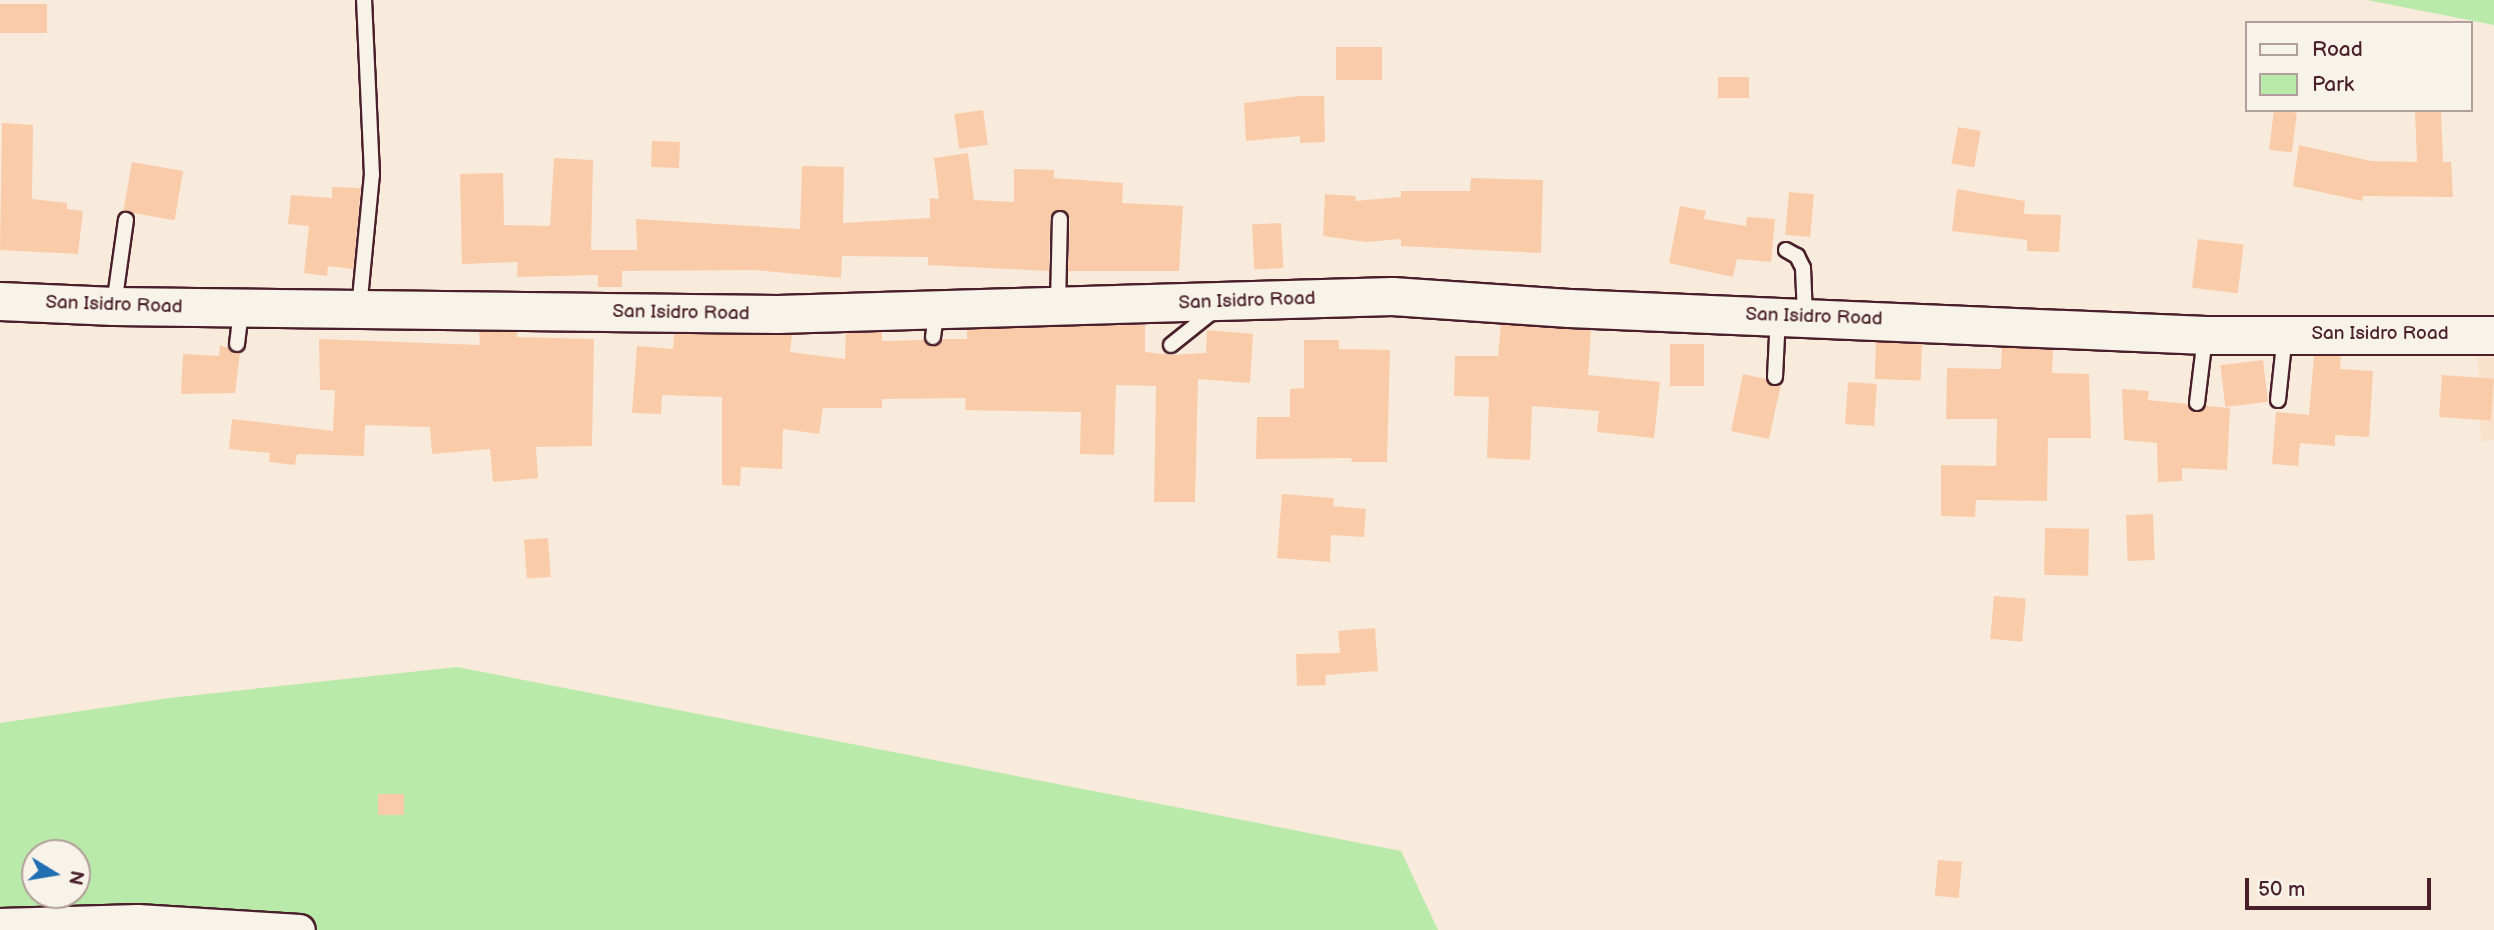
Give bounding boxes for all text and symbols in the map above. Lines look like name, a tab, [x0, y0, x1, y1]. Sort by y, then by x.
legend	[2246, 21, 2473, 112]
text: Road	[2312, 37, 2363, 62]
text: Park	[2312, 72, 2354, 97]
street label: San Isidro Road	[1178, 287, 1316, 315]
street label: San Isidro Road	[45, 291, 183, 319]
street label: San Isidro Road	[612, 300, 750, 326]
street label: San Isidro Road	[1745, 303, 1883, 331]
street label: San Isidro Road	[2311, 323, 2449, 345]
north arrow	[21, 839, 91, 909]
scale bar	[2249, 864, 2434, 908]
text: N	[62, 869, 88, 887]
text: 50 m	[2258, 877, 2305, 902]

